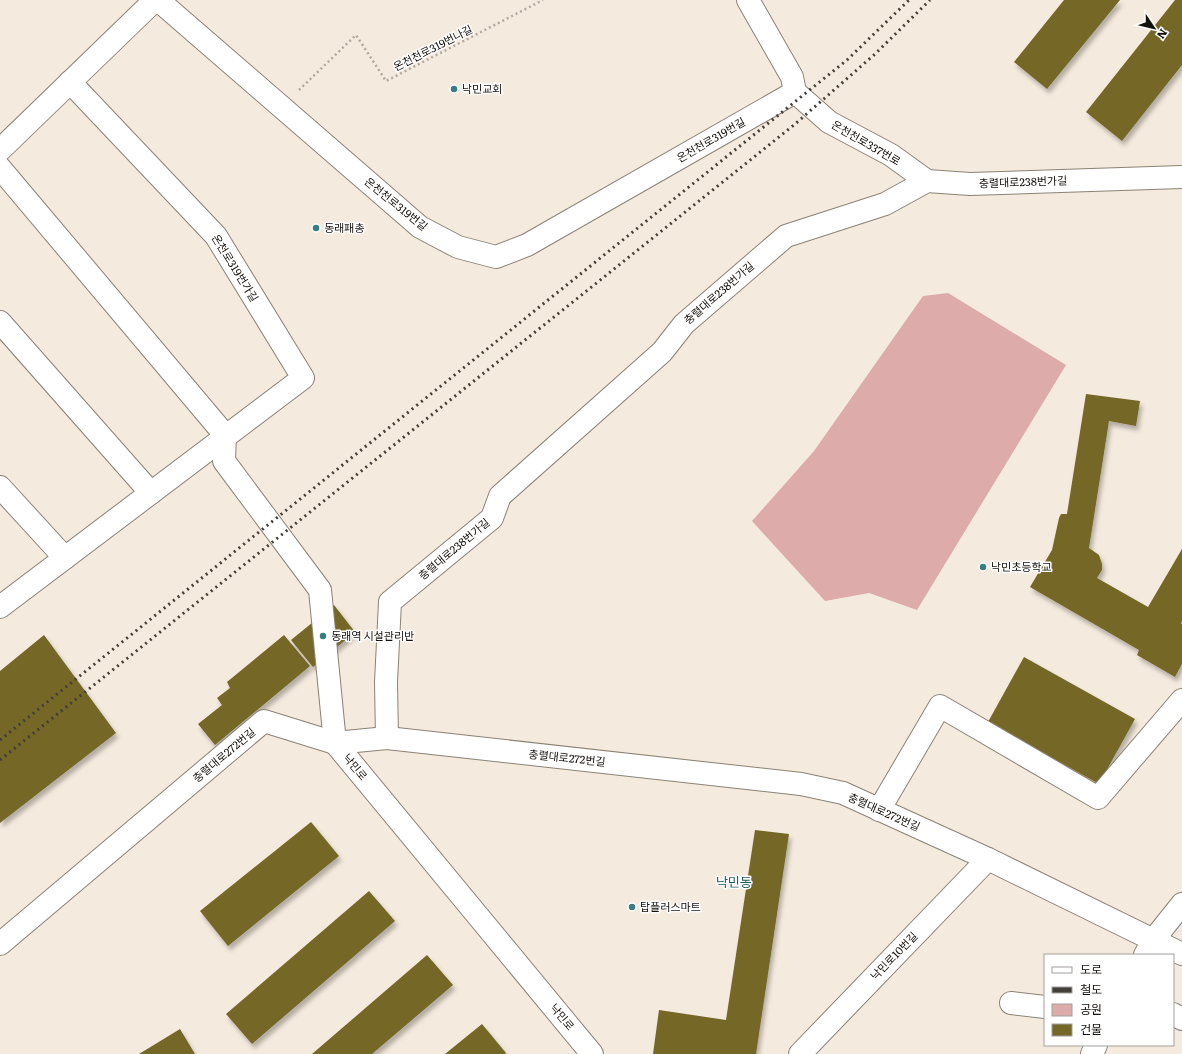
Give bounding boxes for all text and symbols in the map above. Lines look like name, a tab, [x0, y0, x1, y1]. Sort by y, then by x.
north arrow	[1134, 8, 1174, 48]
street label: 온천천로319번나길	[390, 20, 475, 74]
text: N	[1154, 26, 1172, 43]
place label: 낙민교회	[462, 80, 502, 96]
marker: 낙민교회	[449, 84, 459, 94]
street label: 온천천로319번길	[673, 113, 748, 165]
street label: 온천천로337번로	[829, 116, 904, 168]
street label: 충렬대로238번가길	[978, 171, 1067, 191]
street label: 온천천로319번길	[362, 173, 432, 234]
place label: 동래패총	[324, 219, 364, 235]
marker: 동래패총	[311, 223, 321, 233]
street label: 온천로319번가길	[209, 231, 263, 304]
street label: 충렬대로238번가길	[680, 257, 757, 327]
street label: 충렬대로238번가길	[414, 514, 492, 583]
place label: 낙민초등학교	[991, 558, 1052, 574]
marker: 낙민초등학교	[978, 562, 988, 572]
place label: 동래역 시설관리반	[331, 627, 414, 643]
marker: 동래역 시설관리반	[318, 631, 328, 641]
street label: 충렬대로272번길	[189, 723, 258, 785]
street label: 충렬대로272번길	[528, 745, 606, 769]
street label: 낙민로	[340, 750, 372, 783]
street label: 충렬대로272번길	[846, 788, 923, 834]
district label: 낙민동	[716, 872, 752, 891]
place label: 탑플러스마트	[640, 898, 701, 914]
marker: 탑플러스마트	[627, 902, 637, 912]
street label: 낙민로10번길	[866, 928, 920, 983]
legend	[1044, 954, 1174, 1046]
text: 도로	[1080, 960, 1102, 978]
text: 철도	[1080, 980, 1102, 998]
street label: 낙민로	[547, 1000, 579, 1033]
text: 공원	[1080, 1000, 1102, 1018]
text: 건물	[1080, 1020, 1102, 1038]

